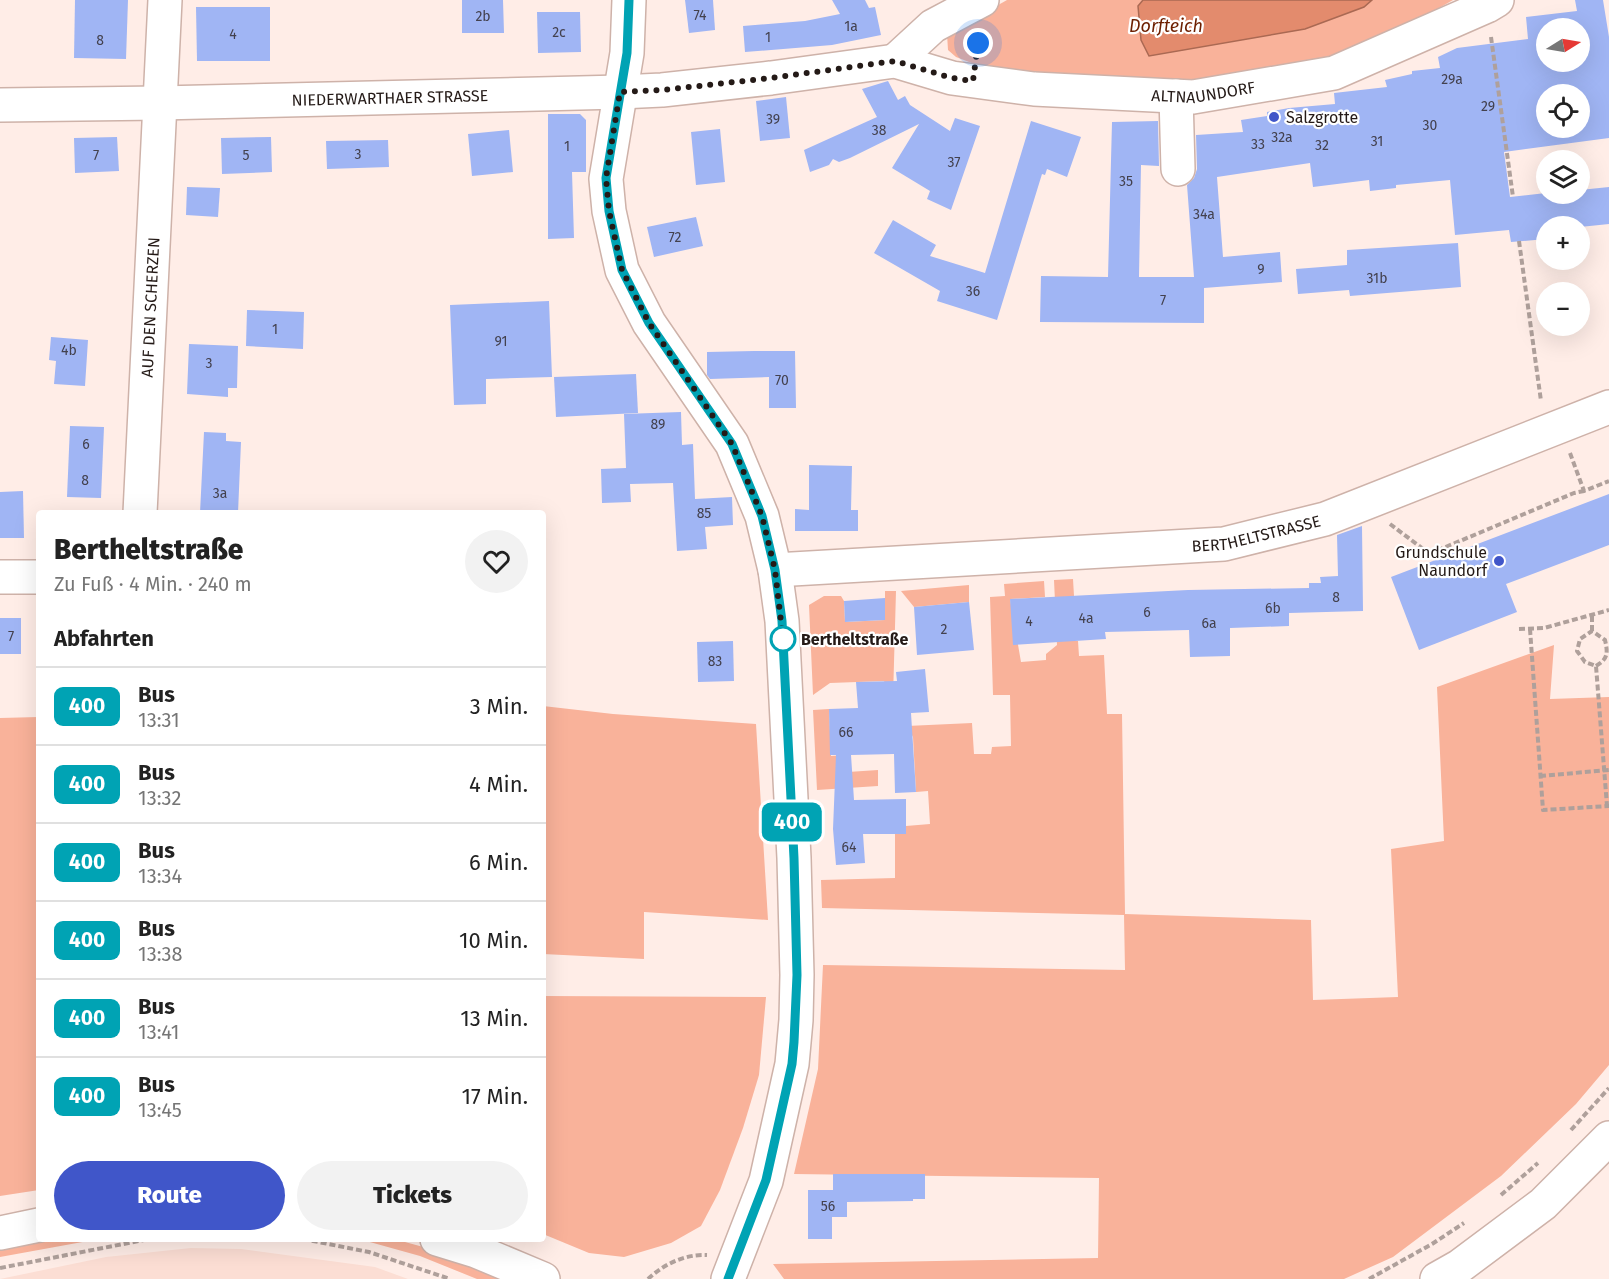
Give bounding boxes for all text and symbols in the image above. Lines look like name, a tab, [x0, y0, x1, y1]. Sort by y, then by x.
house number: 74	[693, 7, 707, 24]
house number: 2b	[475, 8, 491, 25]
water label: Dorfteich	[1129, 15, 1203, 37]
house number: 1a	[844, 18, 858, 35]
north arrow	[1536, 18, 1590, 72]
map controls	[1536, 18, 1590, 336]
house number: 2c	[552, 24, 566, 41]
house number: 4	[229, 26, 237, 43]
your location	[963, 28, 993, 58]
house number: 1	[765, 29, 771, 46]
house number: 8	[96, 32, 104, 49]
house number: 29a	[1441, 71, 1463, 88]
street label: ALTNAUNDORF	[1151, 78, 1257, 107]
button: locate	[1536, 84, 1590, 138]
street label: NIEDERWARTHAER STRASSE	[291, 86, 489, 110]
house number: 29	[1481, 98, 1495, 115]
place label: Salzgrotte	[1286, 108, 1358, 127]
marker: Salzgrotte	[1267, 110, 1281, 124]
house number: 39	[766, 111, 780, 128]
house number: 30	[1423, 117, 1438, 134]
house number: 38	[872, 122, 887, 139]
house number: 32a	[1271, 129, 1293, 146]
house number: 31	[1371, 133, 1383, 150]
house number: 33	[1251, 136, 1265, 153]
house number: 32	[1315, 137, 1329, 154]
house number: 1	[564, 138, 570, 155]
house number: 3	[355, 146, 362, 163]
house number: 7	[93, 147, 99, 164]
house number: 5	[242, 147, 250, 164]
button: layers	[1536, 150, 1590, 204]
house number: 37	[947, 154, 961, 171]
house number: 35	[1119, 173, 1133, 190]
house number: 34a	[1193, 206, 1215, 223]
button: +	[1536, 216, 1590, 270]
house number: 72	[669, 229, 682, 246]
street label: AUF DEN SCHERZEN	[138, 237, 163, 378]
house number: 9	[1257, 261, 1265, 278]
house number: 31b	[1366, 270, 1388, 287]
button: −	[1536, 282, 1590, 336]
house number: 36	[966, 283, 980, 300]
house number: 7	[1160, 292, 1166, 309]
house number: 1	[272, 321, 278, 338]
house number: 91	[494, 333, 508, 350]
house number: 4b	[61, 342, 77, 359]
house number: 3	[206, 355, 213, 372]
house number: 70	[775, 372, 789, 389]
house number: 89	[651, 416, 665, 433]
house number: 6	[82, 436, 90, 453]
house number: 8	[81, 472, 89, 489]
house number: 3a	[213, 485, 227, 502]
house number: 85	[697, 505, 711, 522]
street label: BERTHELTSTRASSE	[1191, 511, 1322, 556]
button: heart	[465, 530, 528, 593]
text: Bertheltstraße	[54, 533, 243, 566]
place label: Grundschule Naundorf	[1395, 543, 1489, 580]
marker: Grundschule Naundorf	[1492, 554, 1506, 568]
text: Zu Fuß · 4 Min. · 240 m	[54, 572, 252, 596]
house number: 8	[1332, 589, 1340, 606]
house number: 6b	[1265, 600, 1281, 617]
house number: 6	[1143, 604, 1151, 621]
house number: 4a	[1078, 610, 1094, 627]
house number: 4	[1025, 613, 1033, 630]
house number: 6a	[1201, 615, 1217, 632]
house number: 2	[941, 621, 948, 638]
text: Abfahrten	[54, 625, 154, 652]
marker: Bertheltstraße	[770, 626, 796, 652]
house number: 7	[8, 628, 14, 645]
place label: Bertheltstraße	[801, 630, 909, 649]
house number: 83	[708, 653, 722, 670]
text: Bus	[138, 681, 175, 708]
text: 400	[69, 693, 105, 719]
text: 3 Min.	[470, 693, 528, 720]
text: 13:31	[138, 708, 180, 732]
house number: 66	[839, 724, 853, 741]
text: Bus	[138, 759, 175, 786]
text: 400	[69, 771, 105, 797]
text: 4 Min.	[469, 771, 528, 798]
text: 13:32	[138, 786, 181, 810]
line badge: 400	[758, 802, 826, 842]
text: 400	[774, 809, 810, 835]
text: Bus	[138, 837, 175, 864]
house number: 64	[842, 839, 857, 856]
text: 400	[69, 849, 105, 875]
text: 6 Min.	[469, 849, 528, 876]
text: 13:34	[138, 864, 182, 888]
text: Bus	[138, 915, 175, 942]
text: 400	[69, 927, 105, 953]
text: 10 Min.	[459, 927, 528, 954]
text: 13:38	[138, 942, 183, 966]
text: Bus	[138, 993, 175, 1020]
text: 400	[69, 1005, 105, 1031]
text: 13 Min.	[460, 1005, 528, 1032]
text: 13:41	[138, 1020, 179, 1044]
text: Bus	[138, 1071, 175, 1098]
text: 400	[69, 1083, 105, 1109]
text: 17 Min.	[461, 1083, 528, 1110]
text: 13:45	[138, 1098, 182, 1122]
button: Route	[54, 1161, 285, 1230]
button: Tickets	[297, 1161, 528, 1230]
house number: 56	[821, 1198, 835, 1215]

